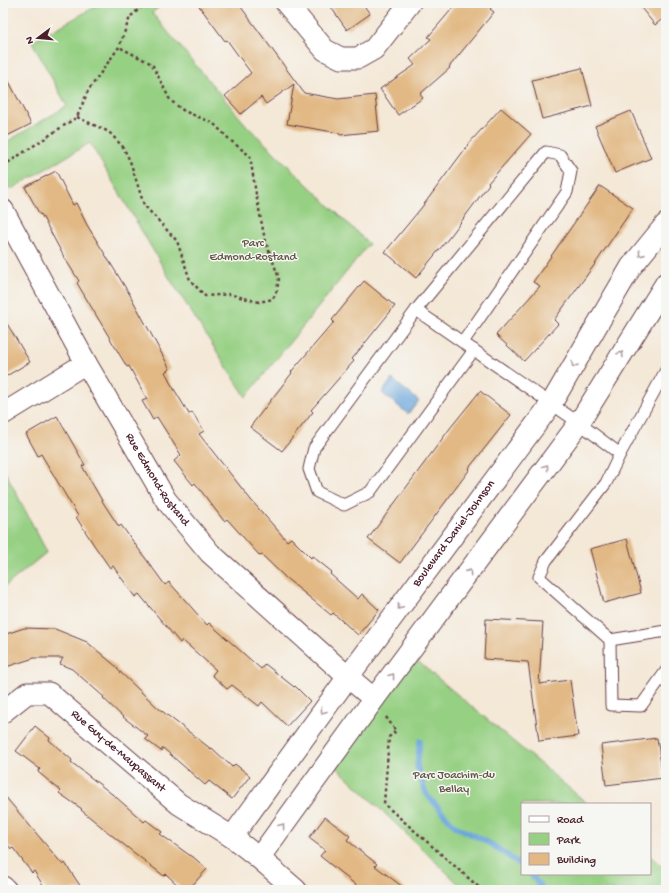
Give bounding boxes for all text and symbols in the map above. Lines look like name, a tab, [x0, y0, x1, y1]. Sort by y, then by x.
north arrow	[18, 18, 58, 58]
text: N	[24, 35, 37, 45]
park label: Parc Edmond-Rostand	[210, 237, 297, 265]
one-way arrow	[639, 250, 646, 257]
one-way arrow	[617, 351, 624, 358]
one-way arrow	[571, 361, 578, 368]
street label: Rue Edmond-Rostand	[122, 431, 193, 530]
one-way arrow	[541, 464, 548, 471]
street label: Boulevard Daniel-Johnson	[410, 477, 499, 591]
one-way arrow	[464, 569, 471, 576]
one-way arrow	[398, 602, 405, 609]
one-way arrow	[387, 673, 395, 680]
street label: Rue Guy-de-Maupassant	[67, 707, 169, 797]
one-way arrow	[321, 707, 328, 714]
park label: Parc Joachim-du Bellay	[412, 769, 495, 797]
legend	[521, 803, 651, 875]
text: Road	[557, 814, 584, 828]
one-way arrow	[277, 824, 284, 831]
text: Park	[556, 834, 582, 848]
text: Building	[556, 854, 596, 868]

